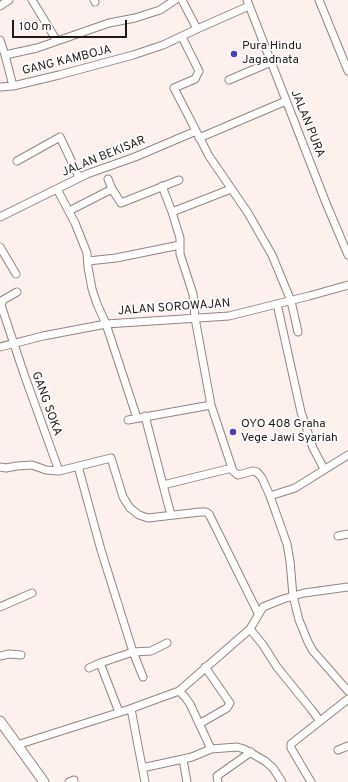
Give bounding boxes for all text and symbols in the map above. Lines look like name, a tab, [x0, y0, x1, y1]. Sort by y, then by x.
scale bar	[14, 12, 129, 38]
text: 100 m	[19, 19, 52, 35]
place label: Pura Hindu Jagadnata	[242, 40, 302, 68]
street label: GANG KAMBOJA	[21, 43, 113, 79]
marker: Pura Hindu Jagadnata	[229, 49, 239, 59]
street label: JALAN PURA	[287, 88, 327, 160]
street label: JALAN BEKISAR	[60, 134, 148, 180]
street label: JALAN SOROWAJAN	[117, 297, 231, 319]
street label: GANG SOKA	[28, 370, 64, 438]
place label: OYO 408 Graha Vege Jawi Syariah	[241, 418, 338, 446]
marker: OYO 408 Graha Vege Jawi Syariah	[228, 427, 238, 437]

